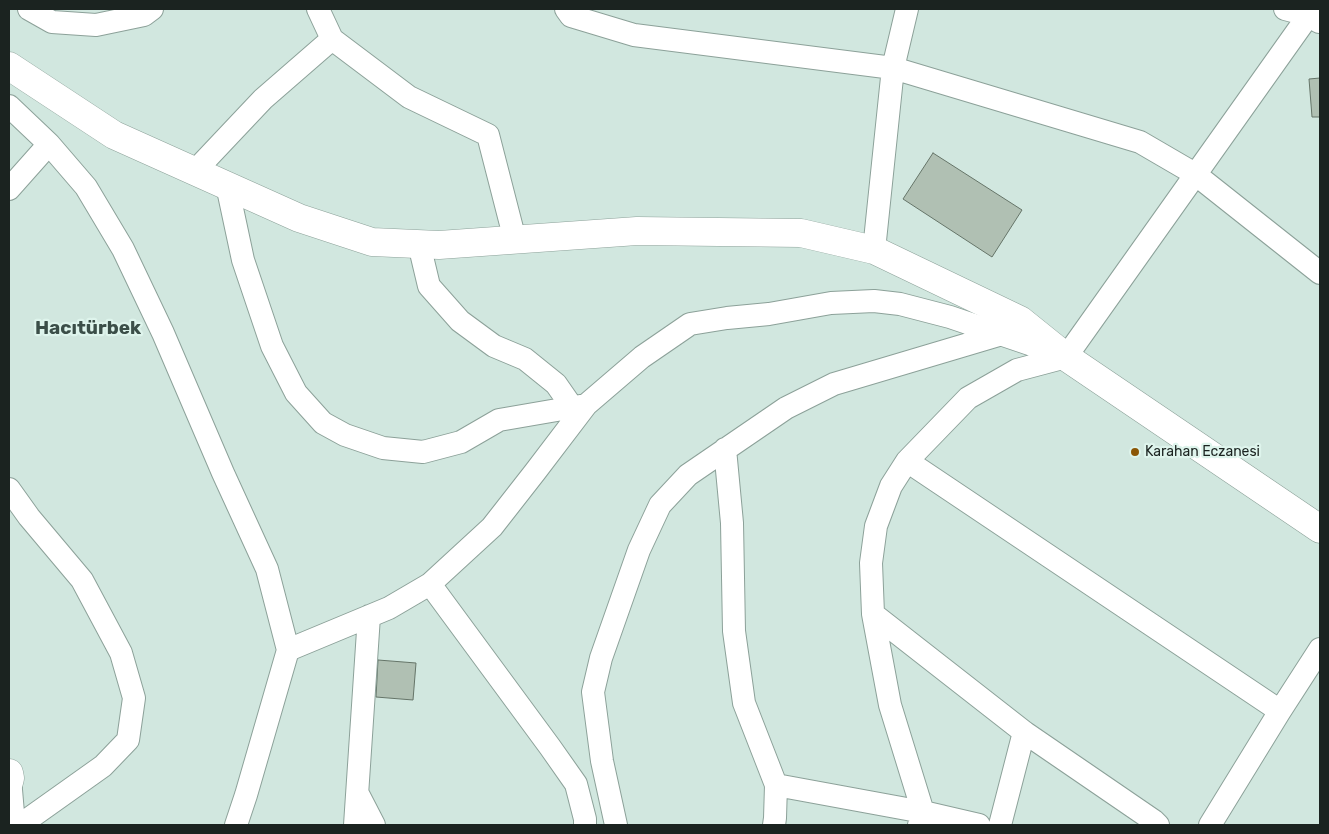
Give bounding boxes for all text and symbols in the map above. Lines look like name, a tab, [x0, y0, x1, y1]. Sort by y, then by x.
district label: Hacıtürbek	[35, 318, 141, 340]
place label: Karahan Eczanesi	[1145, 444, 1260, 460]
marker: Karahan Eczanesi	[1129, 446, 1141, 458]

